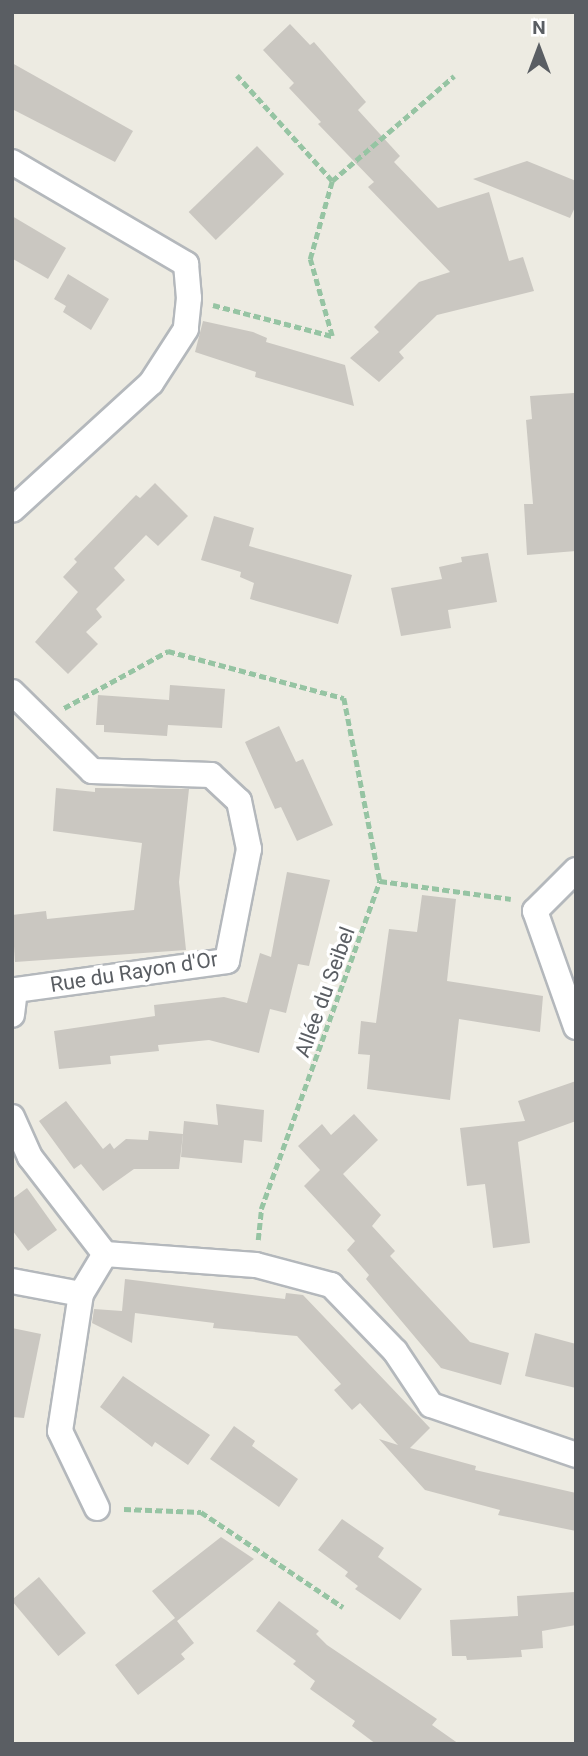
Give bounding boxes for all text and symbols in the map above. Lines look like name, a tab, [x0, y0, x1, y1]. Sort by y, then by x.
north arrow	[504, 14, 574, 84]
text: N	[532, 16, 546, 39]
street label: Allée du Seibel	[290, 923, 360, 1061]
street label: Rue du Rayon d'Or	[48, 946, 220, 998]

